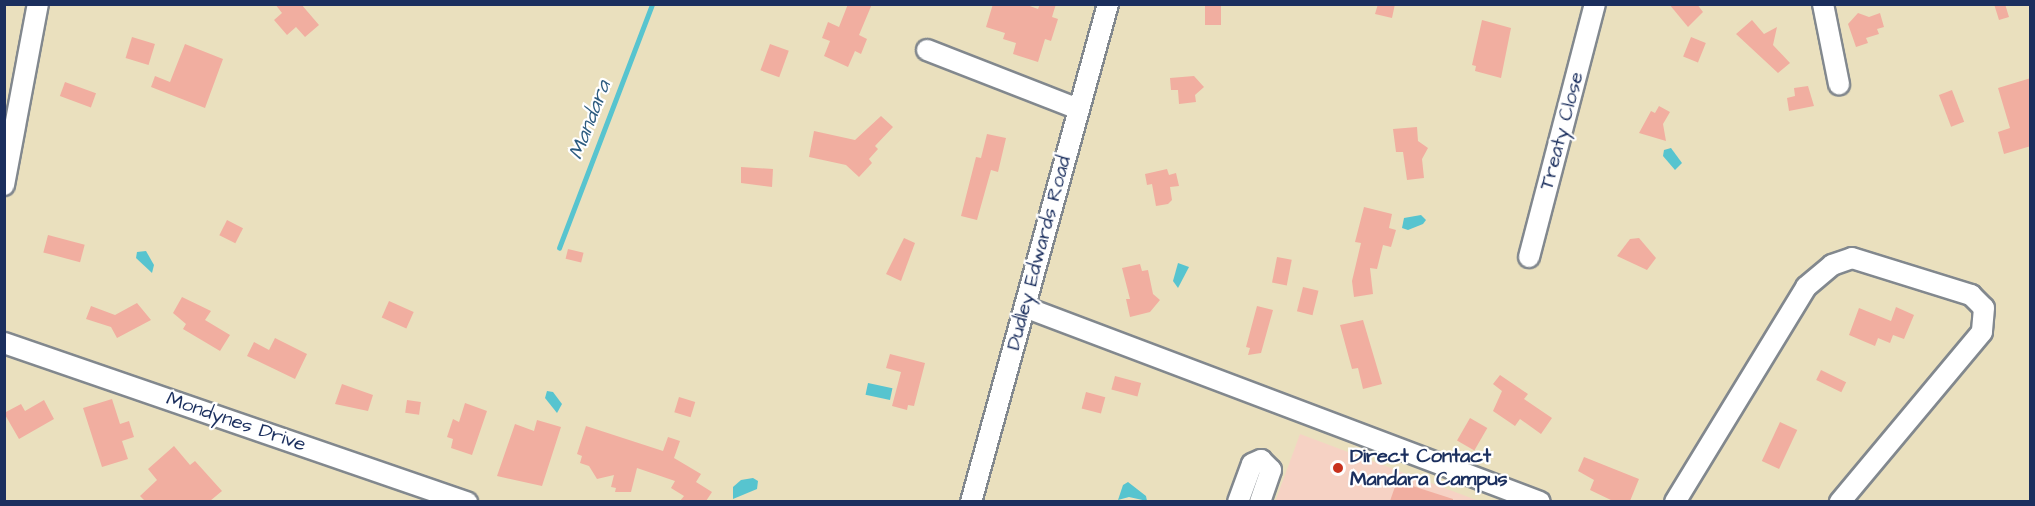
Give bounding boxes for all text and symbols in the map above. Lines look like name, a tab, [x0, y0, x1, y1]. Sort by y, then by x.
street label: Treaty Close	[1535, 69, 1589, 193]
water label: Mandara	[563, 77, 617, 163]
street label: Dudley Edwards Road	[1002, 153, 1076, 353]
street label: Mondynes Drive	[163, 387, 309, 457]
place label: Direct Contact Mandara Campus	[1350, 444, 1508, 491]
marker: Direct Contact Mandara Campus	[1331, 461, 1345, 475]

